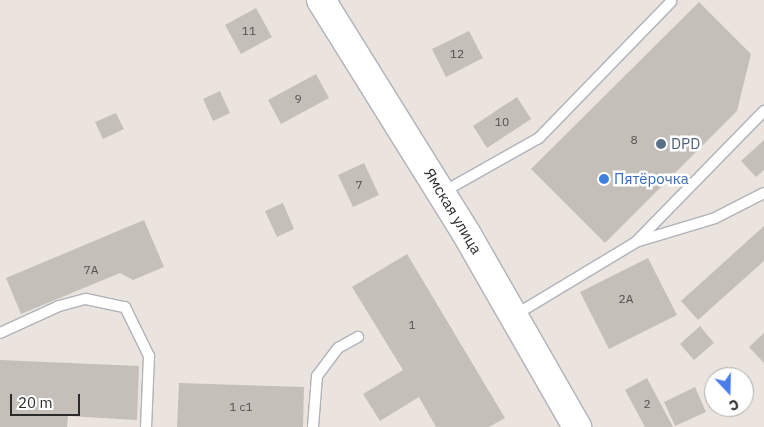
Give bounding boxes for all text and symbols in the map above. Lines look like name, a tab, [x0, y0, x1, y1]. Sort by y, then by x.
house number: 11	[242, 24, 256, 38]
house number: 12	[450, 47, 464, 61]
house number: 9	[294, 92, 302, 106]
house number: 10	[495, 115, 509, 129]
house number: 8	[630, 133, 638, 147]
place label: DPD	[671, 135, 700, 153]
marker: DPD	[655, 138, 667, 150]
street label: Ямская улица	[420, 165, 486, 257]
place label: Пятёрочка	[614, 170, 689, 188]
marker: Пятёрочка	[598, 173, 610, 185]
house number: 7	[355, 178, 363, 192]
house number: 7А	[84, 263, 98, 277]
house number: 2А	[619, 292, 633, 306]
house number: 1	[408, 318, 416, 332]
north arrow	[704, 367, 754, 417]
scale bar	[12, 384, 82, 416]
text: 20 m	[18, 393, 53, 412]
text: С	[727, 395, 742, 415]
house number: 2	[643, 397, 651, 411]
house number: 1 с1	[229, 400, 253, 414]

